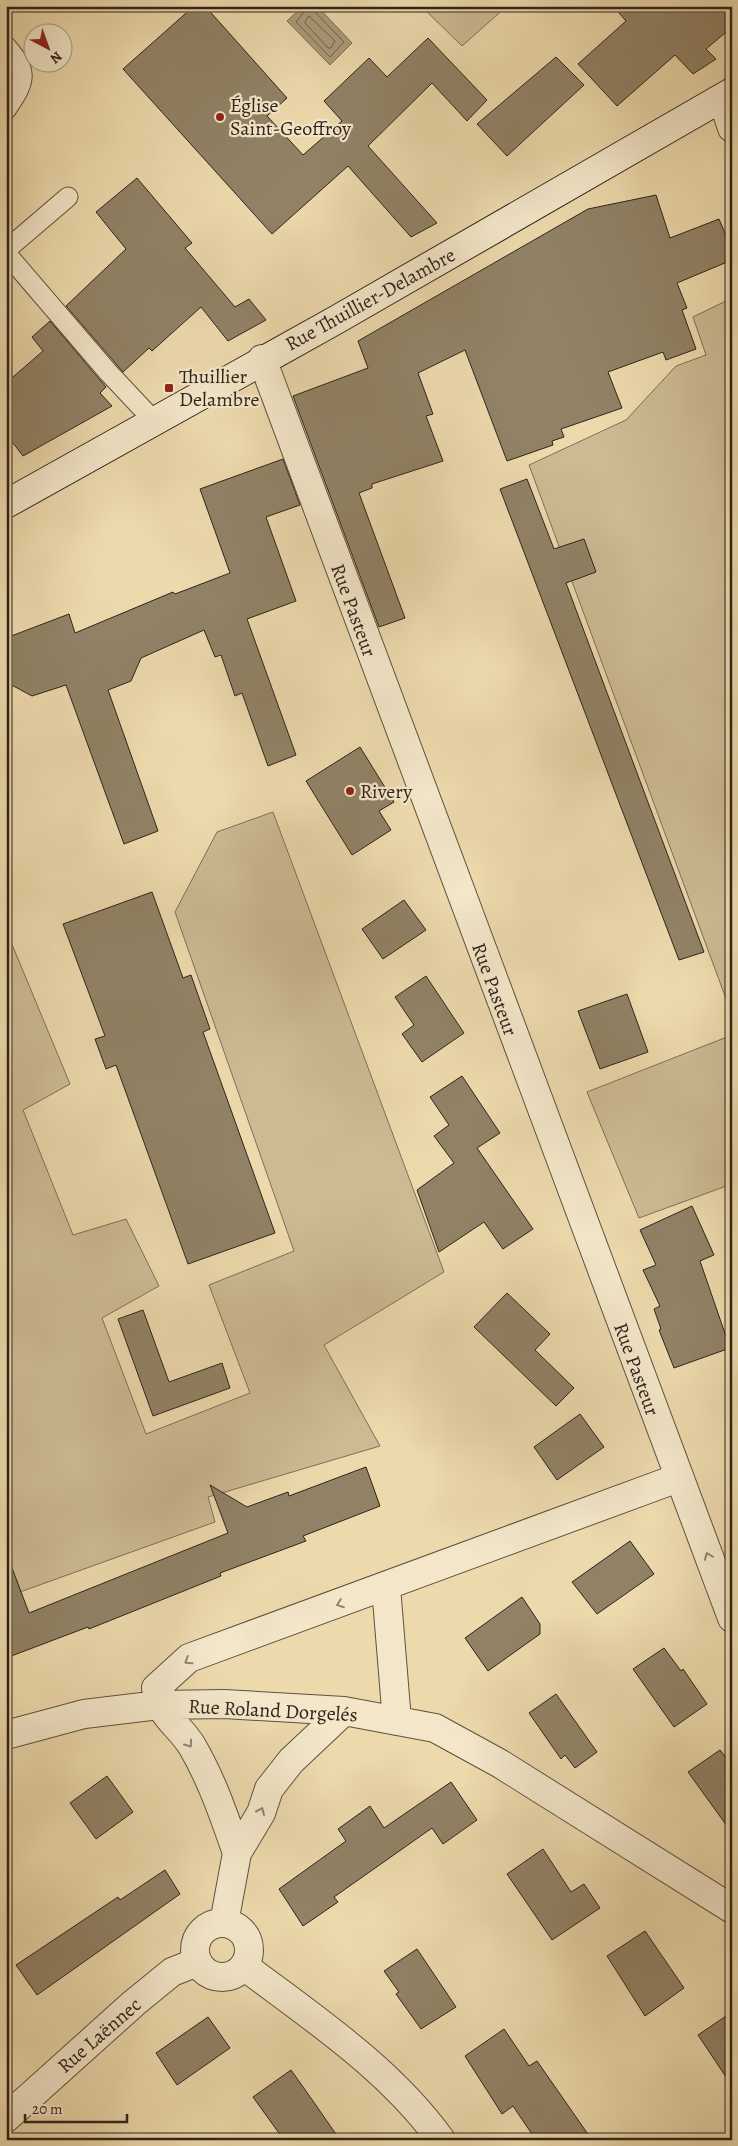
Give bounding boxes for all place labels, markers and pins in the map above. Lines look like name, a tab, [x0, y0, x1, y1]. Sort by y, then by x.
place label: Église Saint-Geoffroy	[230, 92, 352, 142]
marker: Église Saint-Geoffroy	[214, 111, 226, 123]
place label: Thuillier Delambre	[179, 363, 259, 413]
marker: Thuillier Delambre	[163, 382, 175, 394]
place label: Rivery	[360, 778, 413, 805]
marker: Rivery	[344, 785, 356, 797]

